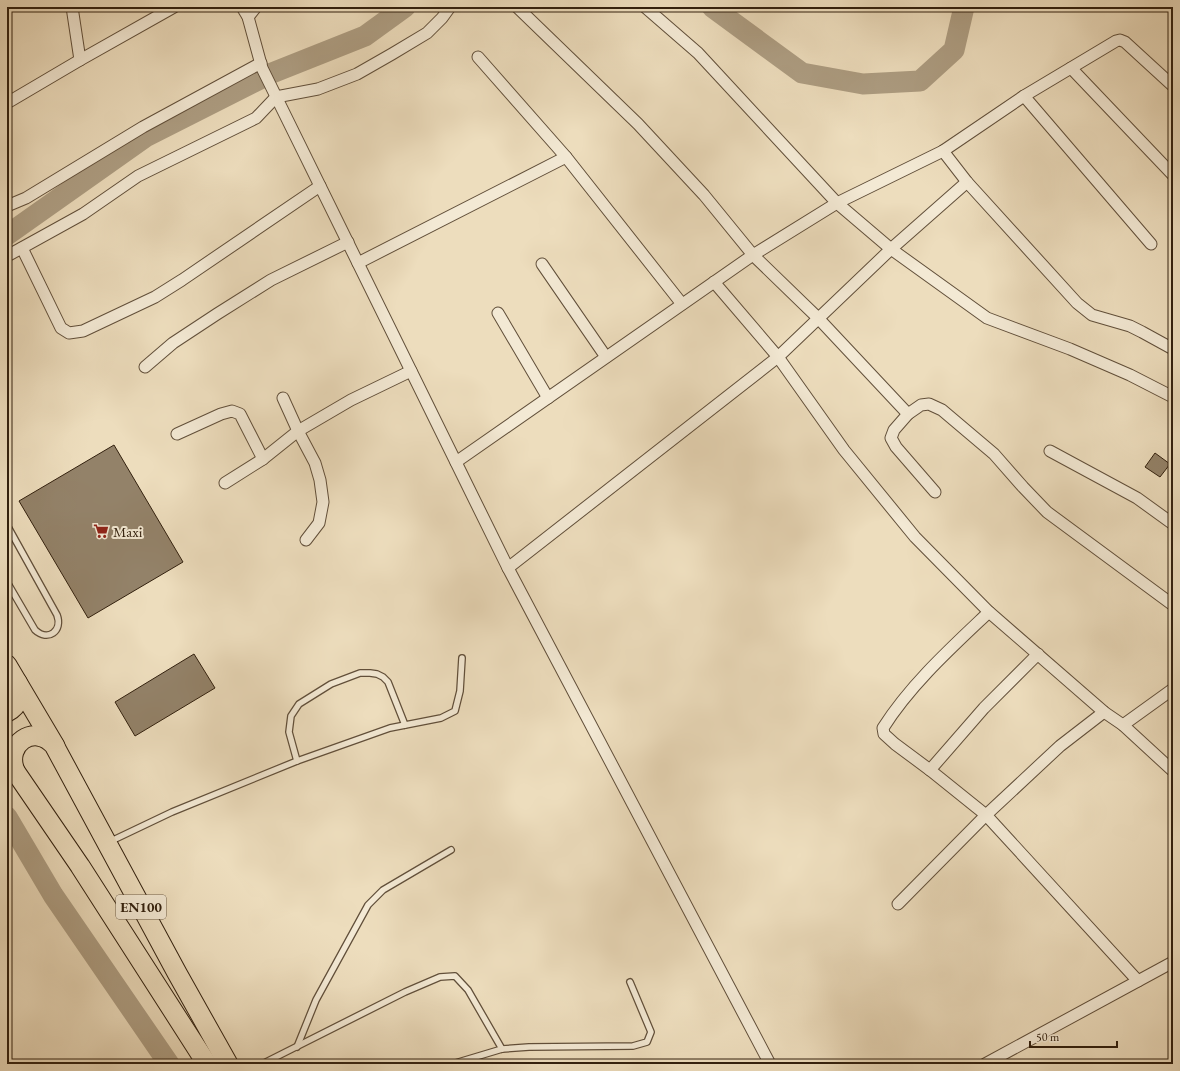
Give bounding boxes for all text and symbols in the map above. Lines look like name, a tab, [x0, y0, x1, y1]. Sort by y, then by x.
supermarket icon: Maxi	[92, 522, 110, 540]
place label: Maxi	[113, 522, 143, 541]
road number: EN100	[116, 895, 166, 919]
scale bar	[1030, 1023, 1117, 1049]
text: 50 m	[1036, 1029, 1060, 1045]

